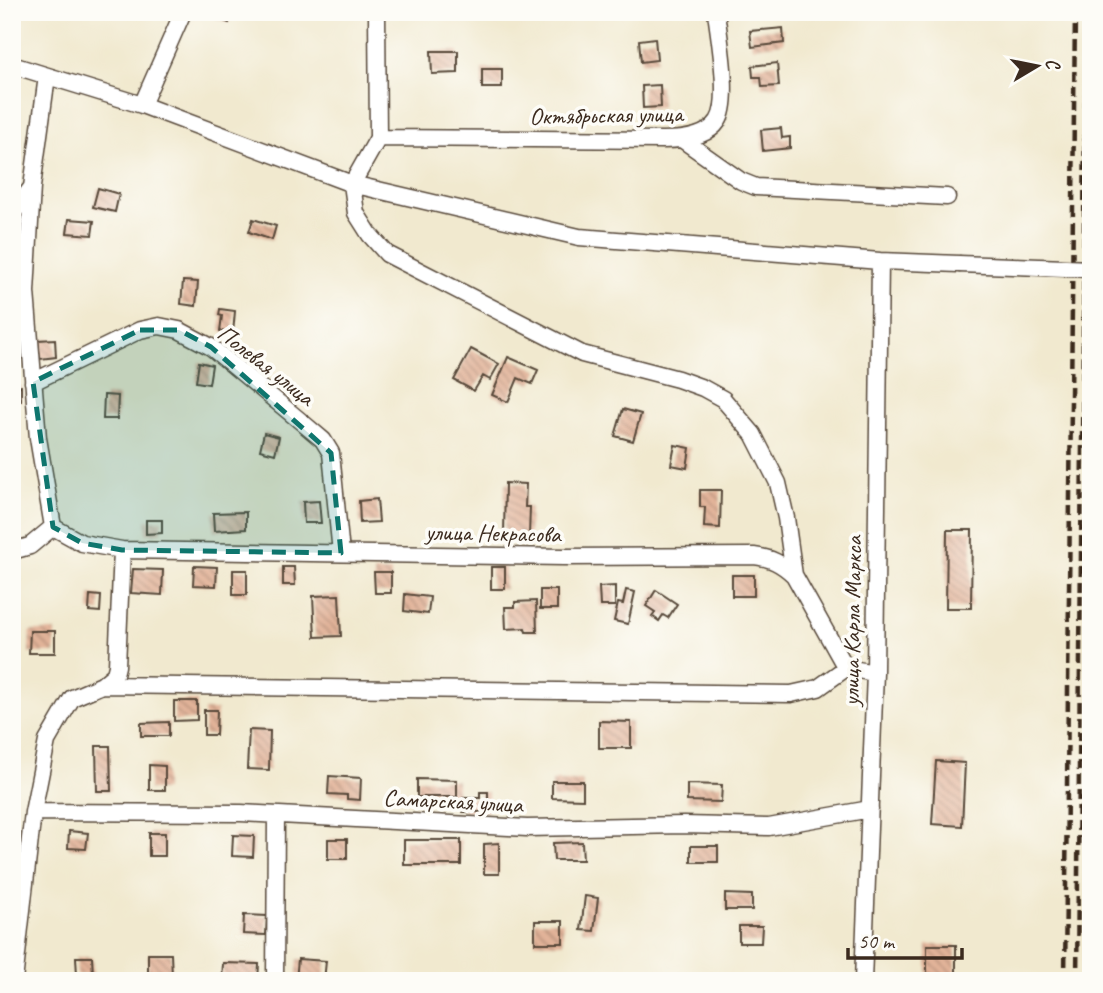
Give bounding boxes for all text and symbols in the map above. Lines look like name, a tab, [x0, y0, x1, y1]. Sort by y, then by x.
north arrow	[1002, 32, 1072, 102]
text: С	[1040, 57, 1066, 73]
street label: Октябрьская улица	[529, 99, 685, 131]
street label: Полевая улица	[211, 318, 322, 413]
street label: улица Некрасова	[423, 517, 562, 549]
street label: улица Карла Маркса	[835, 534, 869, 708]
street label: Самарская улица	[383, 782, 525, 820]
scale bar	[848, 916, 961, 960]
text: 50 m	[858, 928, 896, 954]

